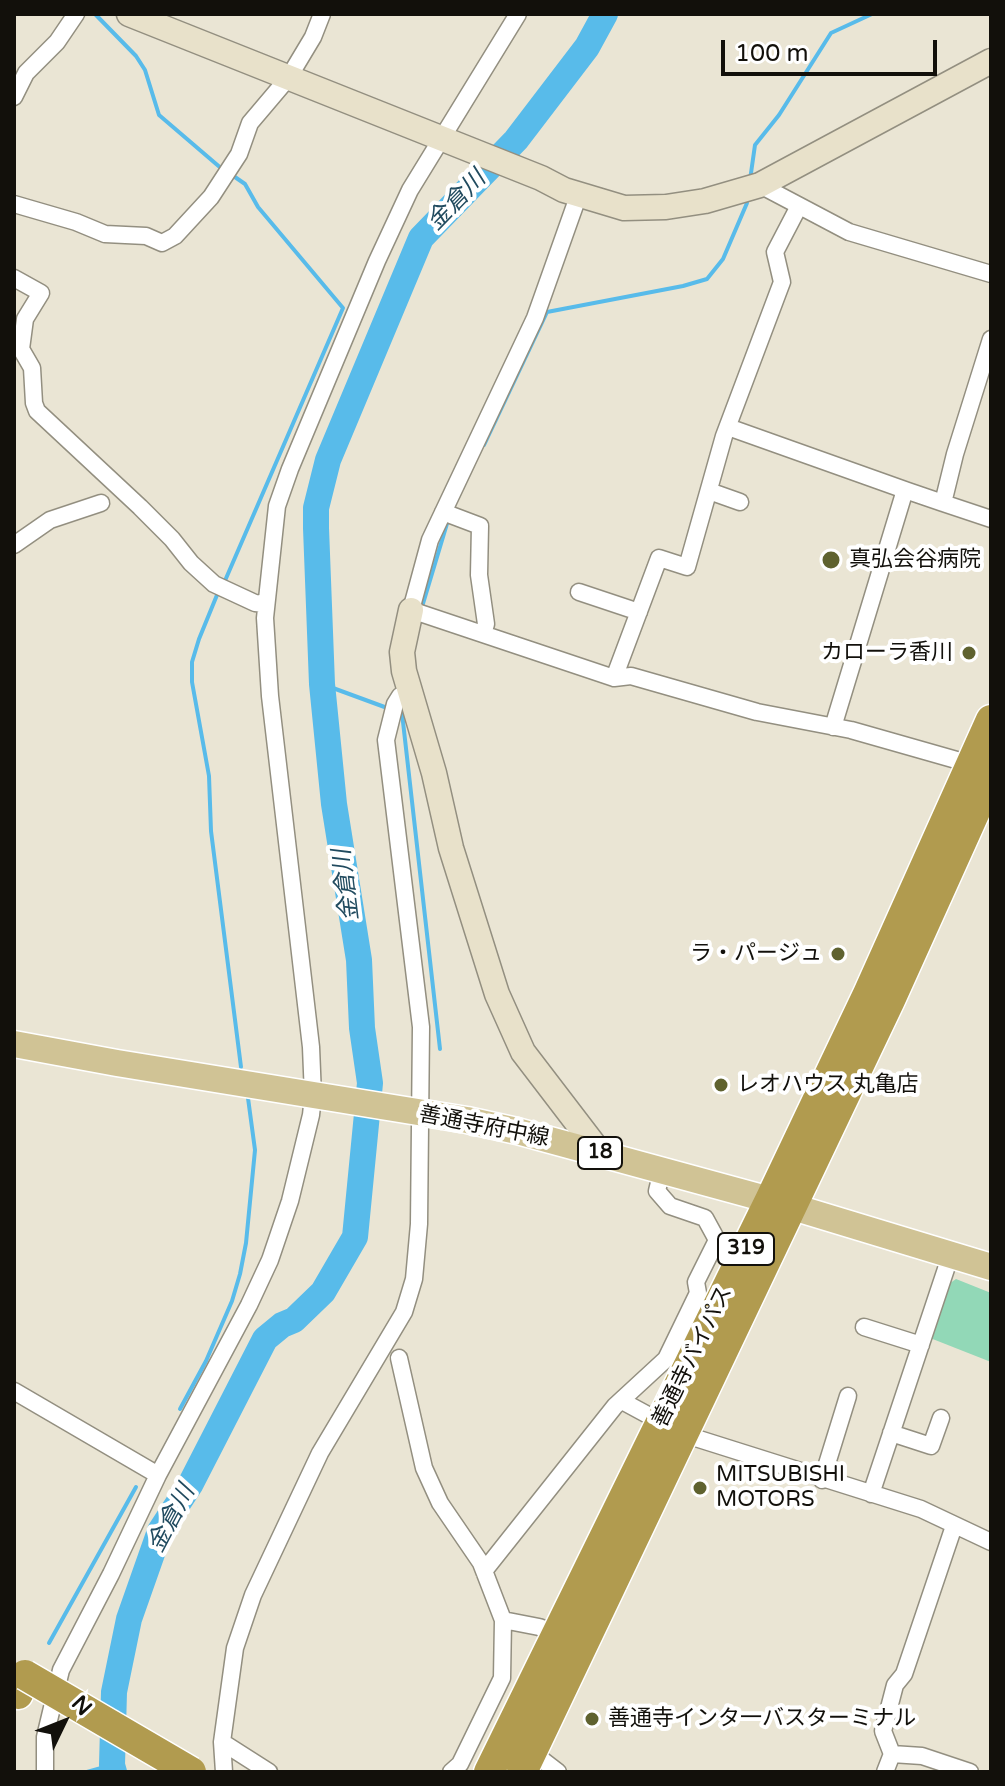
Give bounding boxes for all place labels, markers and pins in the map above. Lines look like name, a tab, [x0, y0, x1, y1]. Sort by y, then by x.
place label: 真弘会谷病院	[849, 547, 981, 573]
marker: 真弘会谷病院	[820, 549, 842, 571]
place label: カローラ香川	[821, 640, 953, 666]
marker: カローラ香川	[960, 644, 978, 662]
place label: ラ・パージュ	[690, 941, 822, 967]
marker: ラ・パージュ	[829, 945, 847, 963]
place label: レオハウス 丸亀店	[737, 1072, 919, 1098]
marker: レオハウス 丸亀店	[712, 1076, 730, 1094]
place label: MITSUBISHI MOTORS	[716, 1462, 845, 1514]
marker: MITSUBISHI MOTORS	[691, 1479, 709, 1497]
place label: 善通寺インタ一バスターミナル	[608, 1706, 916, 1732]
marker: 善通寺インタ一バスターミナル	[583, 1710, 601, 1728]

